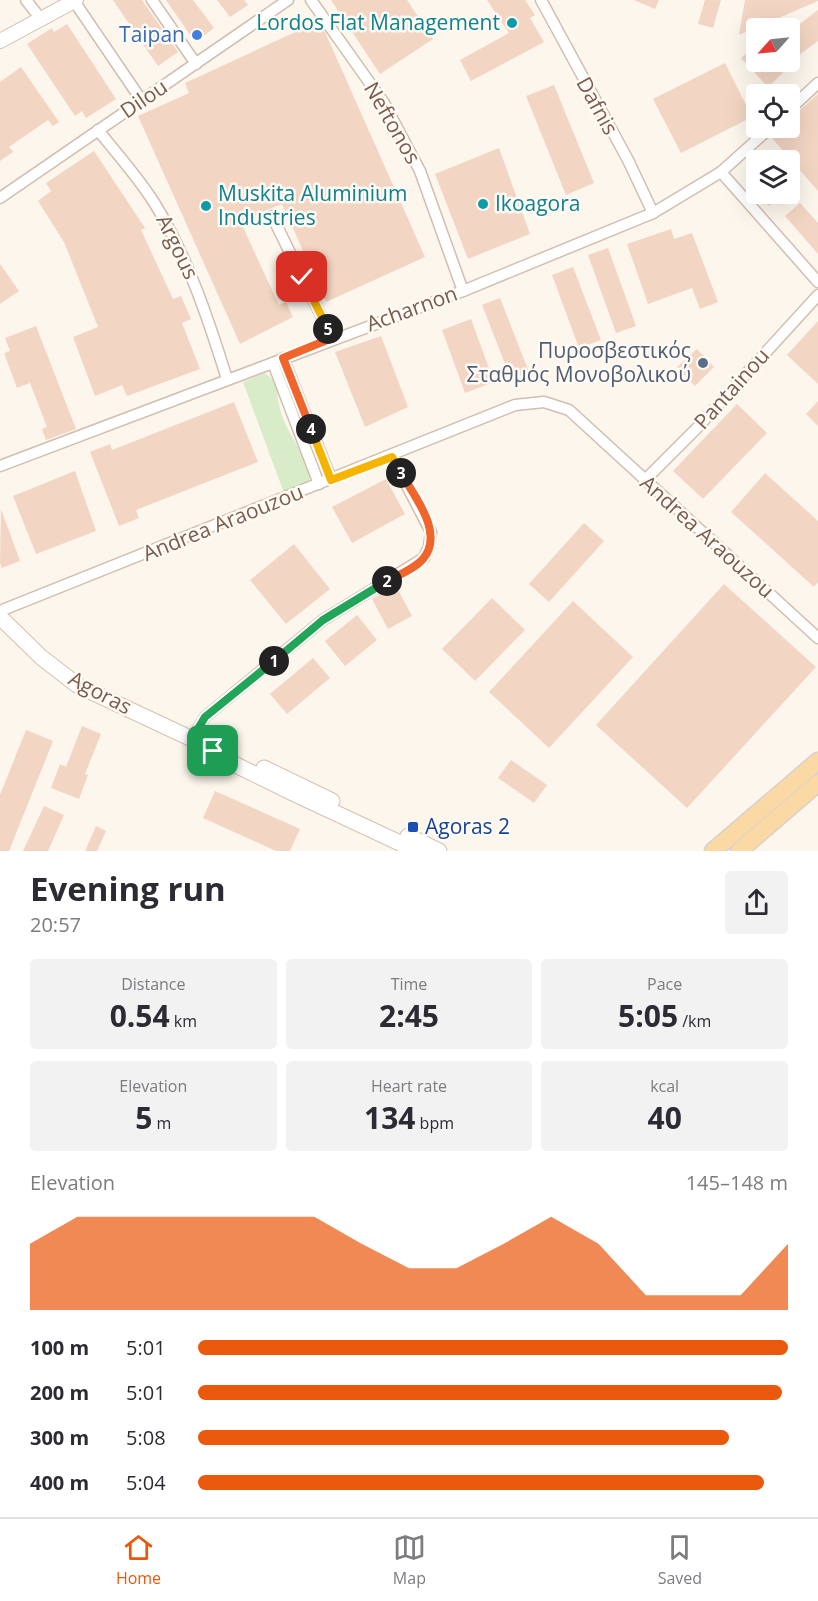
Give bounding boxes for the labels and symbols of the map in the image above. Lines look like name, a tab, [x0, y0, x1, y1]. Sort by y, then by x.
place label: Lordos Flat Management	[256, 8, 500, 36]
marker: Lordos Flat Management	[505, 16, 519, 30]
north arrow	[746, 18, 800, 72]
place label: Taipan	[119, 20, 185, 48]
marker: Taipan	[190, 28, 204, 42]
street label: Dilou	[114, 72, 173, 124]
street label: Dafnis	[571, 72, 625, 139]
street label: Neftonos	[358, 76, 428, 169]
place label: Muskita Aluminium Industries	[218, 179, 407, 231]
place label: Ikoagora	[495, 189, 581, 217]
marker: Ikoagora	[476, 197, 490, 211]
marker: Muskita Aluminium Industries	[199, 199, 213, 213]
street label: Argous	[150, 210, 206, 284]
pin	[276, 251, 327, 302]
street label: Acharnon	[362, 279, 461, 337]
pin: 5	[313, 314, 343, 344]
place label: Πυροσβεστικός Σταθμός Μονοβολικού	[467, 336, 691, 388]
street label: Pantainou	[687, 342, 775, 435]
marker: Πυροσβεστικός Σταθμός Μονοβολικού	[696, 356, 710, 370]
pin: 4	[296, 414, 326, 444]
pin: 3	[386, 458, 416, 488]
street label: Andrea Araouzou	[635, 469, 781, 604]
street label: Andrea Araouzou	[138, 477, 307, 567]
pin: 2	[372, 566, 402, 596]
pin: 1	[259, 646, 289, 676]
street label: Agoras	[64, 664, 137, 720]
pin	[187, 725, 238, 776]
place label: Agoras 2	[425, 812, 510, 840]
marker: Agoras 2	[406, 820, 420, 834]

